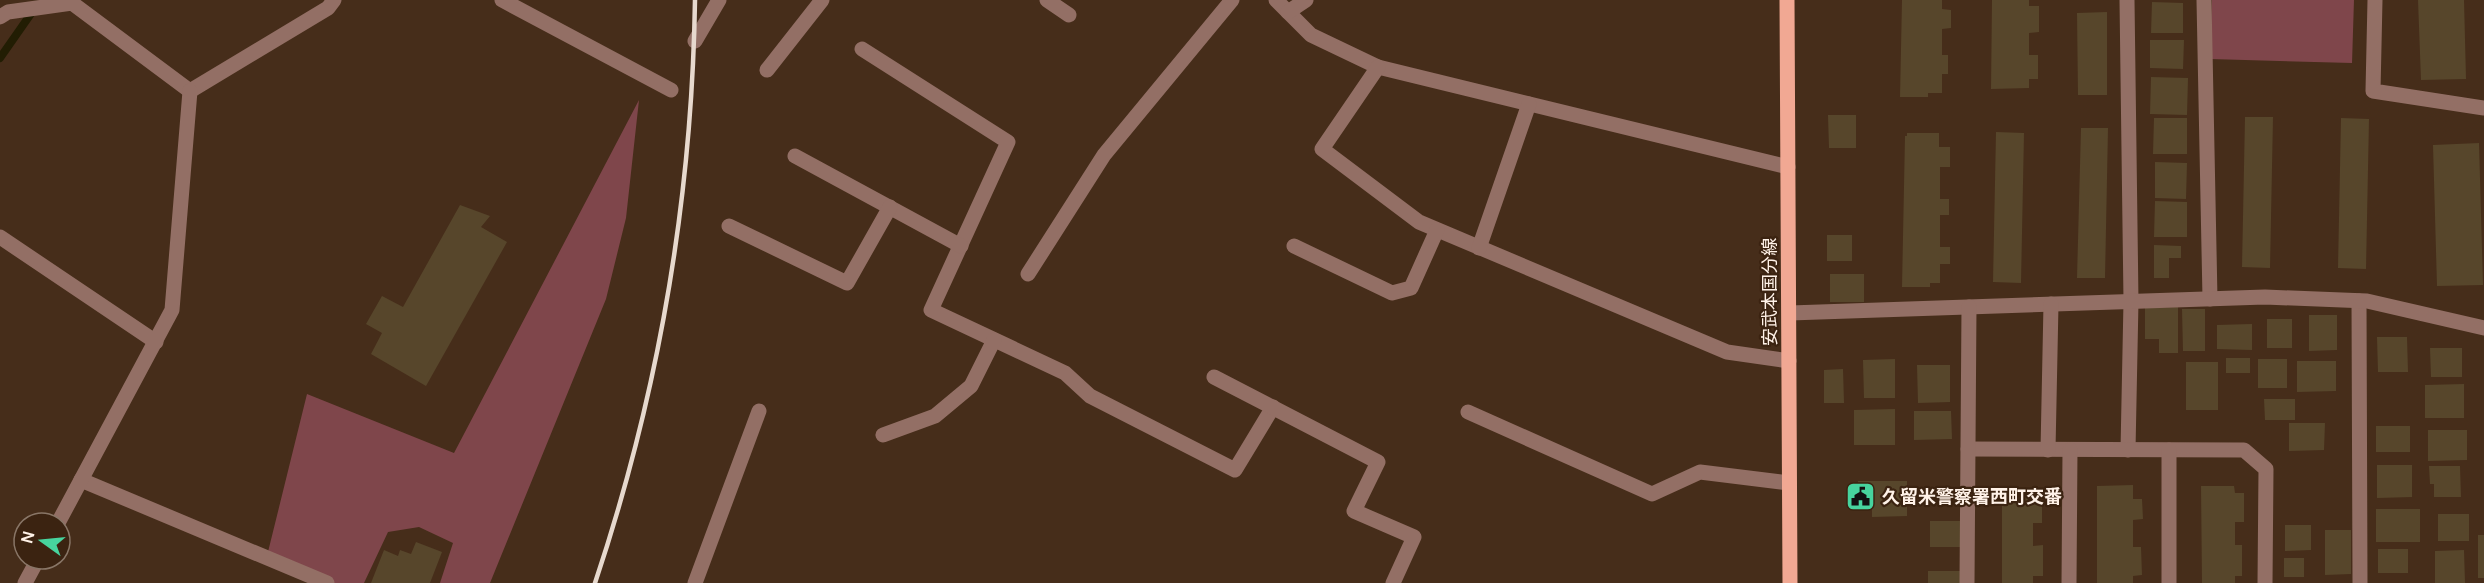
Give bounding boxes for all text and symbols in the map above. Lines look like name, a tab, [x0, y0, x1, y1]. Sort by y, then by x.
street label: 安武本国分線	[1757, 238, 1781, 346]
public building icon: 久留米警察署西町交番	[1845, 481, 1877, 513]
place label: 久留米警察署西町交番	[1882, 484, 2062, 508]
north arrow	[12, 511, 72, 571]
text: N	[15, 529, 40, 546]

